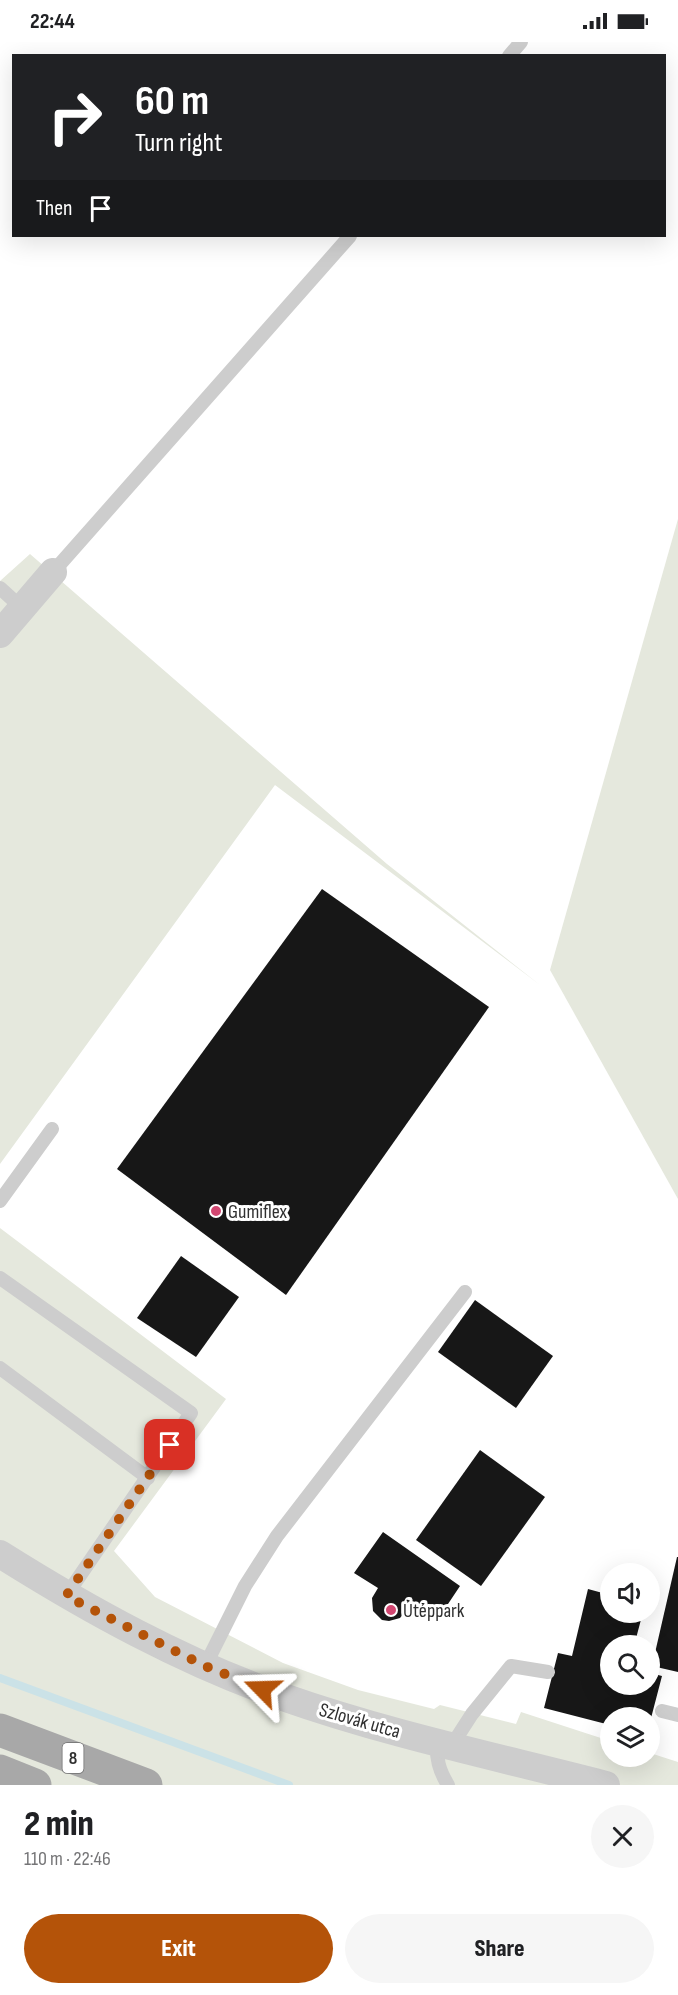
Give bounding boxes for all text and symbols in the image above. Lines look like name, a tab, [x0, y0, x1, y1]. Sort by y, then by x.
text: 22:44	[30, 8, 75, 35]
text: 60 m	[135, 76, 209, 127]
icon: right	[36, 78, 114, 156]
text: Turn right	[135, 127, 222, 159]
icon: arrive	[84, 192, 117, 225]
text: Then	[36, 195, 72, 222]
place label: Gumiflex	[228, 1200, 288, 1224]
marker: Gumiflex	[209, 1204, 223, 1218]
pin	[144, 1419, 195, 1470]
icon: arrive	[153, 1428, 186, 1461]
map controls	[600, 1563, 660, 1767]
button: sound	[600, 1563, 660, 1623]
place label: Útéppark	[403, 1599, 465, 1623]
marker: Útéppark	[384, 1603, 398, 1617]
button: search	[600, 1635, 660, 1695]
position arrow	[230, 1657, 294, 1721]
street label: Szlovák utca	[316, 1698, 403, 1744]
button: layers	[600, 1707, 660, 1767]
road number: 8	[62, 1743, 84, 1773]
text: 2 min	[24, 1803, 94, 1846]
button: close	[591, 1805, 654, 1868]
text: 110 m · 22:46	[24, 1847, 111, 1871]
button: Exit	[24, 1914, 333, 1983]
button: Share	[345, 1914, 654, 1983]

